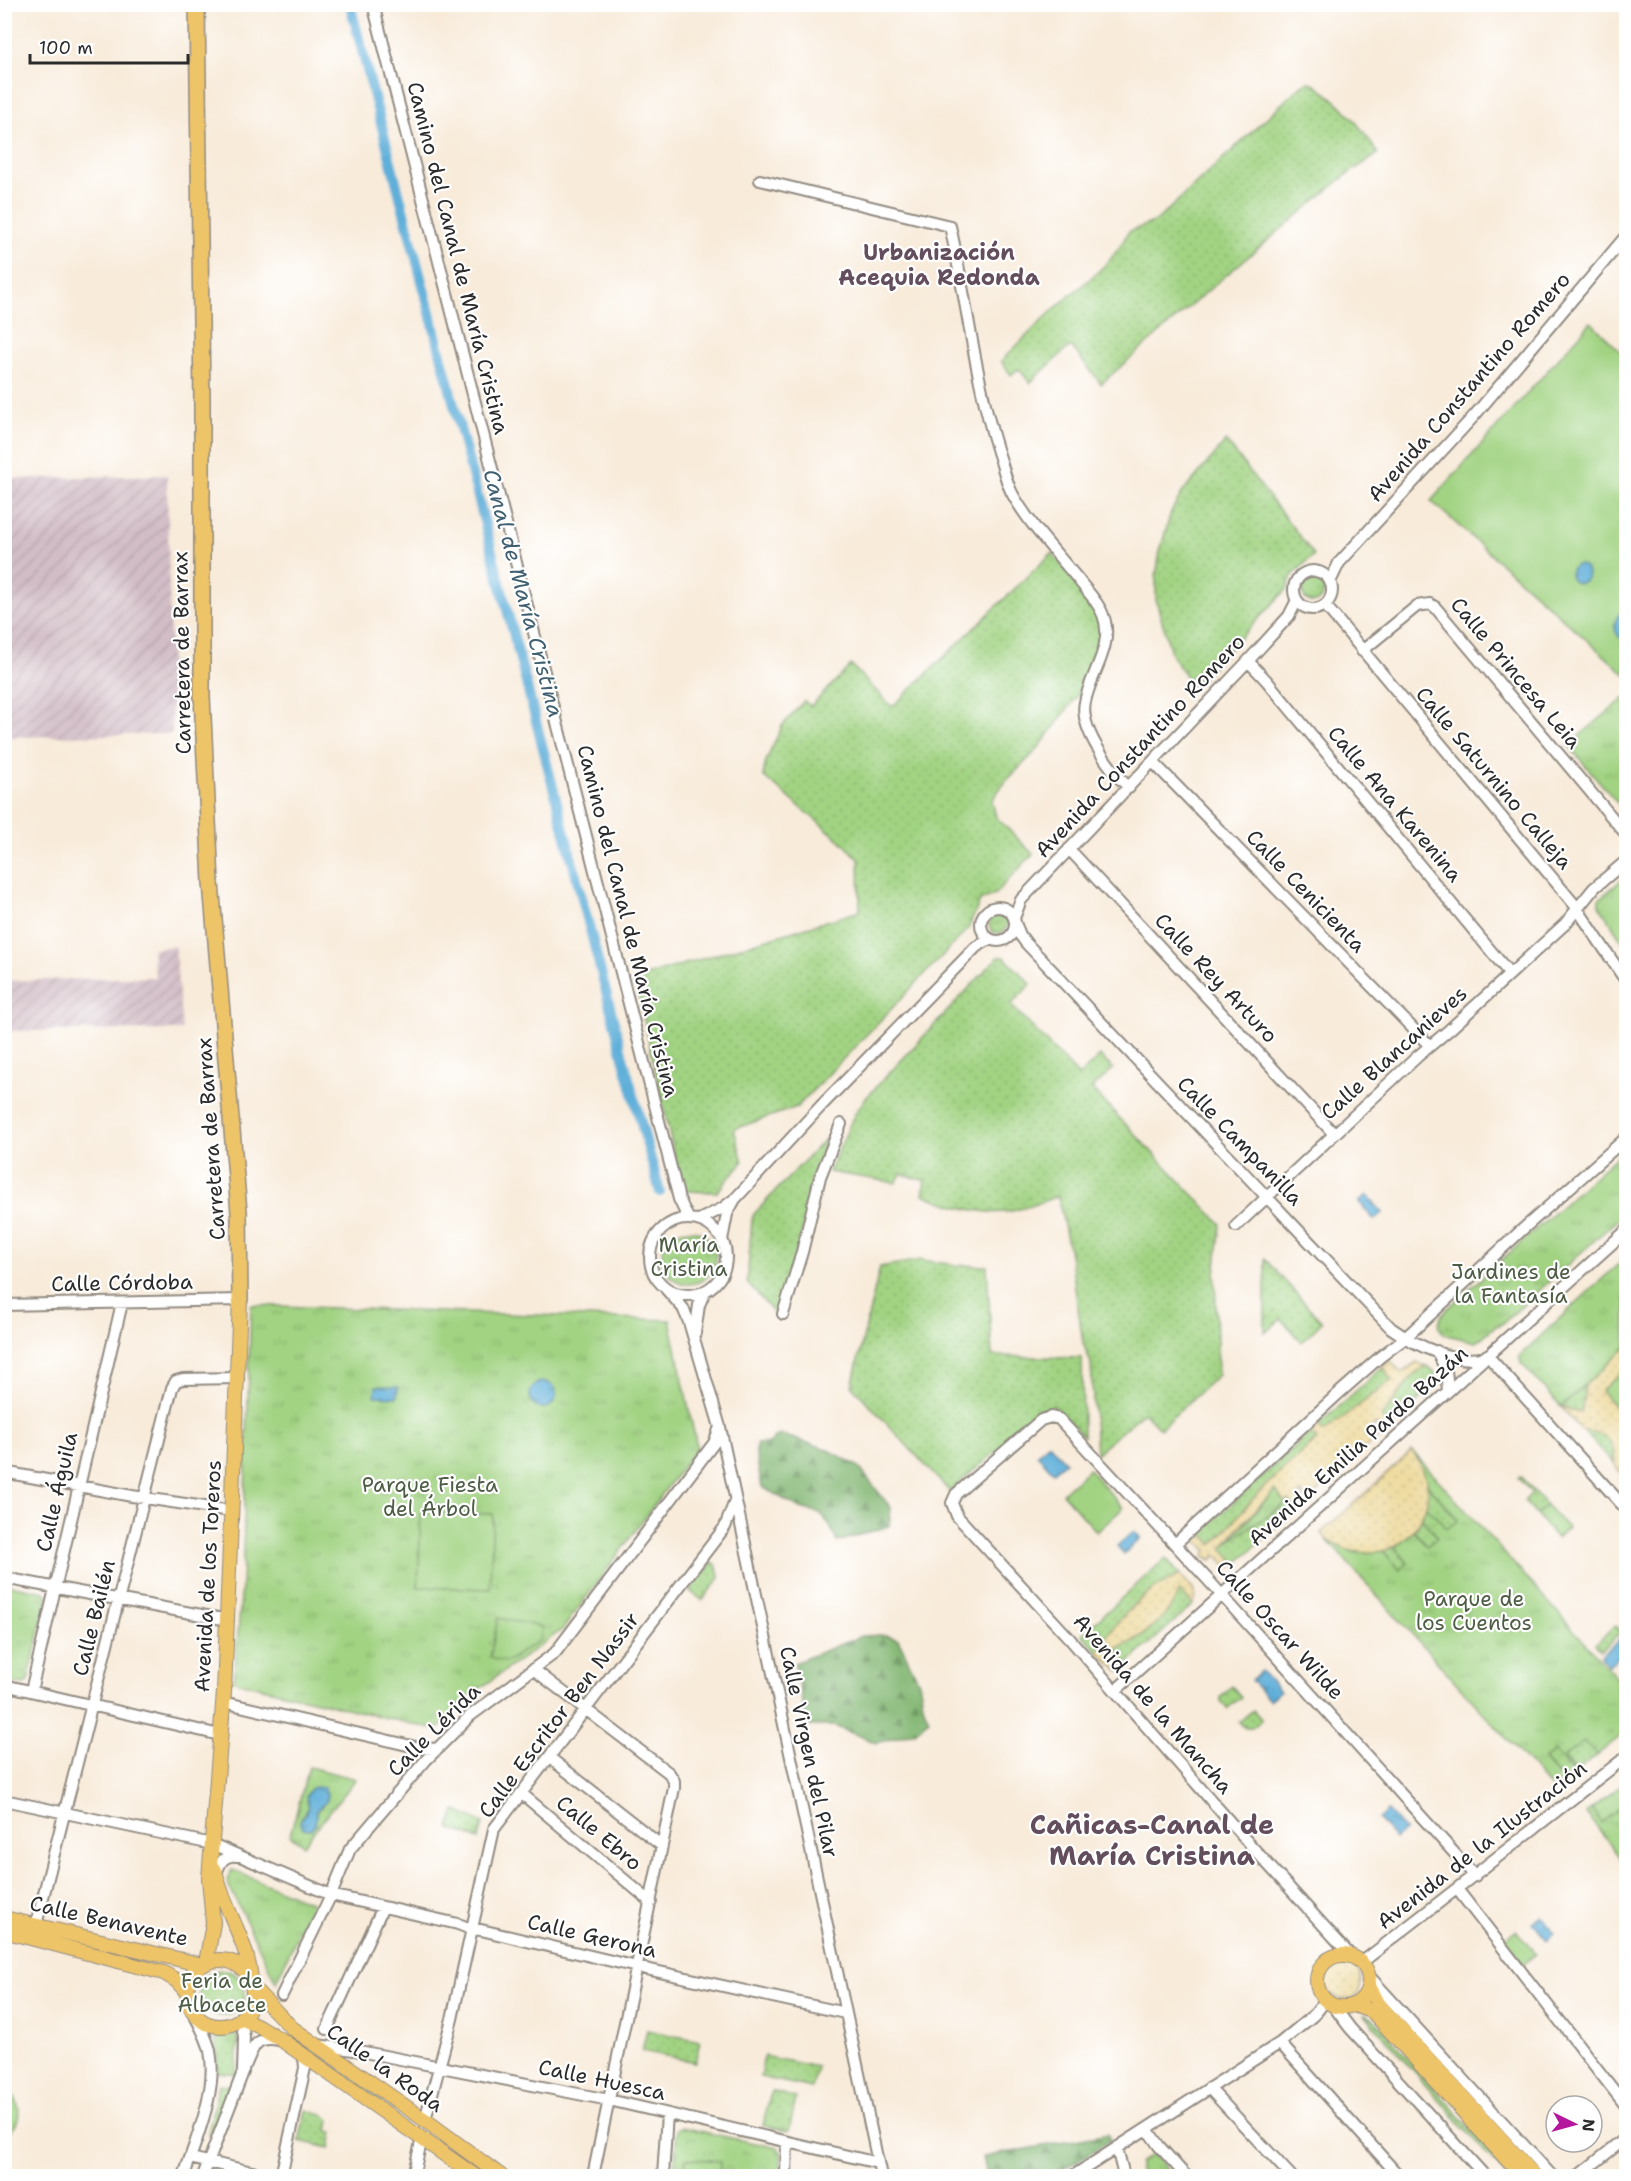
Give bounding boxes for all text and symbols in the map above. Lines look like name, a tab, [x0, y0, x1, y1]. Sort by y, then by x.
scale bar	[30, 27, 188, 65]
text: 100 m	[39, 36, 93, 60]
street label: Camino del Canal de María Cristina	[401, 79, 515, 437]
district label: Urbanización Acequia Redonda	[838, 238, 1040, 292]
street label: Avenida Constantino Romero	[1361, 266, 1577, 508]
water label: Canal de María Cristina	[476, 466, 571, 720]
street label: Carretera de Barrax	[166, 551, 198, 755]
street label: Calle Princesa Leia	[1444, 591, 1588, 755]
street label: Avenida Constantino Romero	[1029, 628, 1251, 864]
street label: Calle Saturnino Calleja	[1409, 681, 1579, 875]
street label: Calle Ana Karenina	[1321, 720, 1469, 888]
street label: Camino del Canal de María Cristina	[571, 742, 685, 1100]
street label: Calle Cenicienta	[1240, 823, 1372, 959]
street label: Calle Rey Arturo	[1148, 907, 1284, 1049]
street label: Calle Blancanieves	[1315, 980, 1473, 1126]
street label: Carretera de Barrax	[190, 1037, 232, 1241]
street label: Calle Campanilla	[1171, 1070, 1309, 1212]
park label: María Cristina	[650, 1231, 728, 1283]
park label: Jardines de la Fantasía	[1451, 1258, 1571, 1310]
street label: Calle Córdoba	[51, 1268, 193, 1298]
street label: Avenida Emilia Pardo Bazán	[1242, 1340, 1474, 1552]
street label: Calle Águila	[29, 1429, 84, 1555]
street label: Avenida de los Toreros	[188, 1459, 228, 1693]
park label: Parque Fiesta del Árbol	[362, 1471, 498, 1523]
street label: Calle Oscar Wilde	[1210, 1554, 1350, 1706]
street label: Calle Bailén	[66, 1557, 122, 1679]
park label: Parque de los Cuentos	[1416, 1585, 1532, 1637]
street label: Calle Escritor Ben Nassir	[472, 1606, 646, 1824]
street label: Avenida de la Mancha	[1067, 1608, 1239, 1800]
street label: Calle Virgen del Pilar	[773, 1644, 845, 1860]
street label: Calle Lérida	[381, 1677, 487, 1783]
street label: Avenida de la Ilustración	[1371, 1754, 1593, 1936]
street label: Calle Ebro	[550, 1789, 648, 1877]
district label: Cañicas-Canal de María Cristina	[1030, 1806, 1274, 1874]
street label: Calle Benavente	[27, 1889, 191, 1953]
street label: Calle Gerona	[525, 1908, 659, 1964]
park label: Feria de Albacete	[177, 1967, 267, 2019]
street label: Calle la Roda	[321, 2017, 449, 2119]
street label: Calle Huesca	[536, 2053, 668, 2107]
north arrow	[1544, 2094, 1604, 2154]
text: N	[1577, 2118, 1599, 2132]

